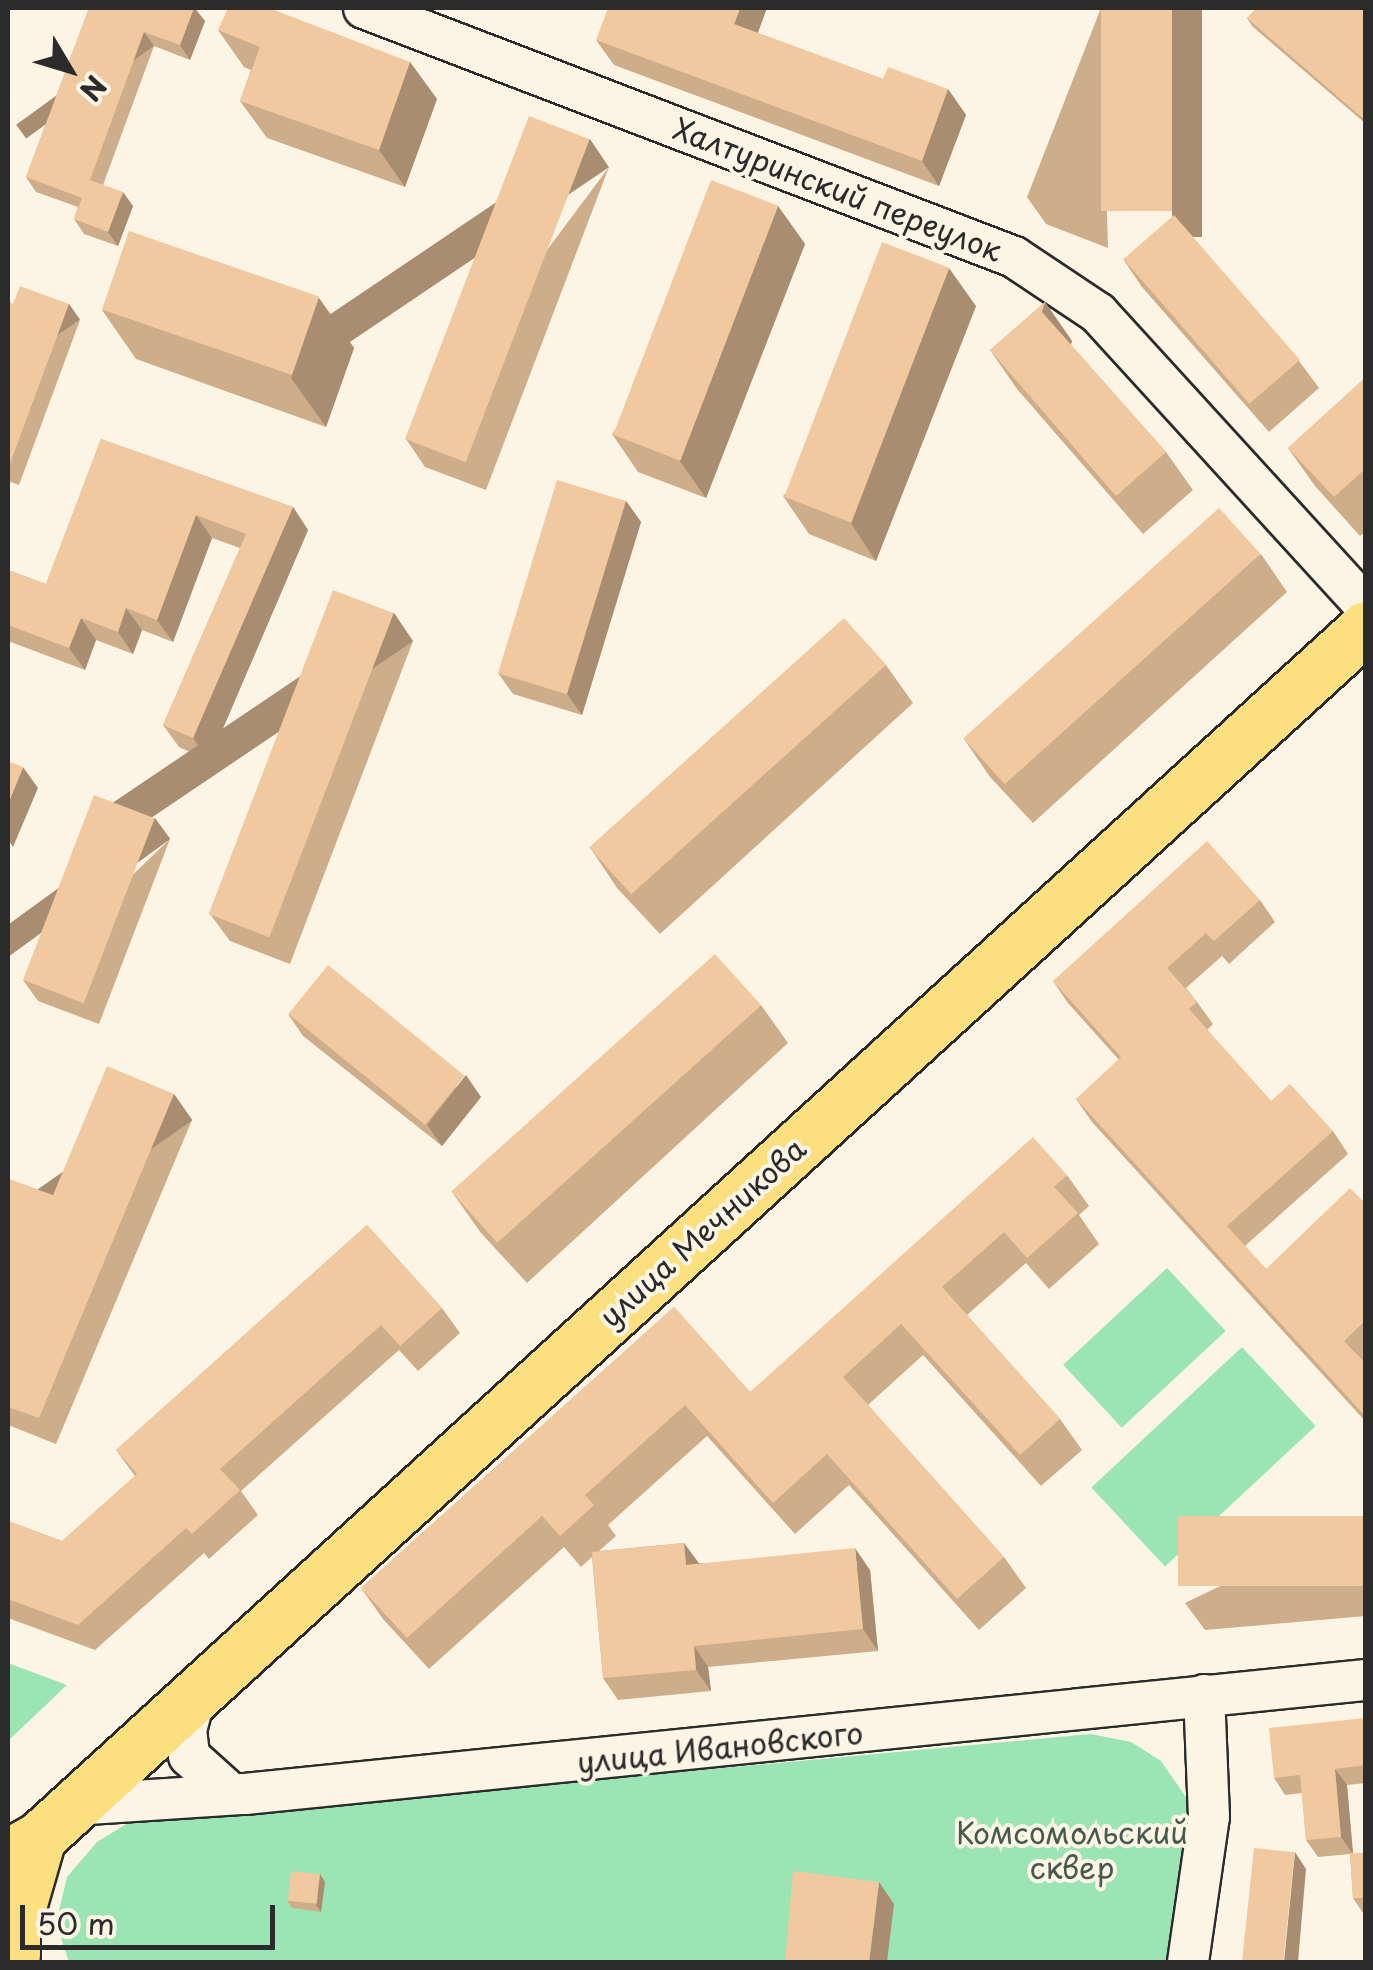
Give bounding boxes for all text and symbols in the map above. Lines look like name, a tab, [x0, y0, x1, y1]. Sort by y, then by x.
north arrow	[20, 20, 120, 120]
text: N	[70, 67, 118, 111]
street label: Халтуринский переулок	[669, 110, 1007, 268]
street label: улица Мечникова	[591, 1130, 813, 1334]
street label: улица Ивановского	[573, 1714, 867, 1780]
park label: Комсомольский сквер	[956, 1814, 1188, 1884]
scale bar	[25, 1885, 280, 1947]
text: 50 m	[37, 1900, 115, 1945]

